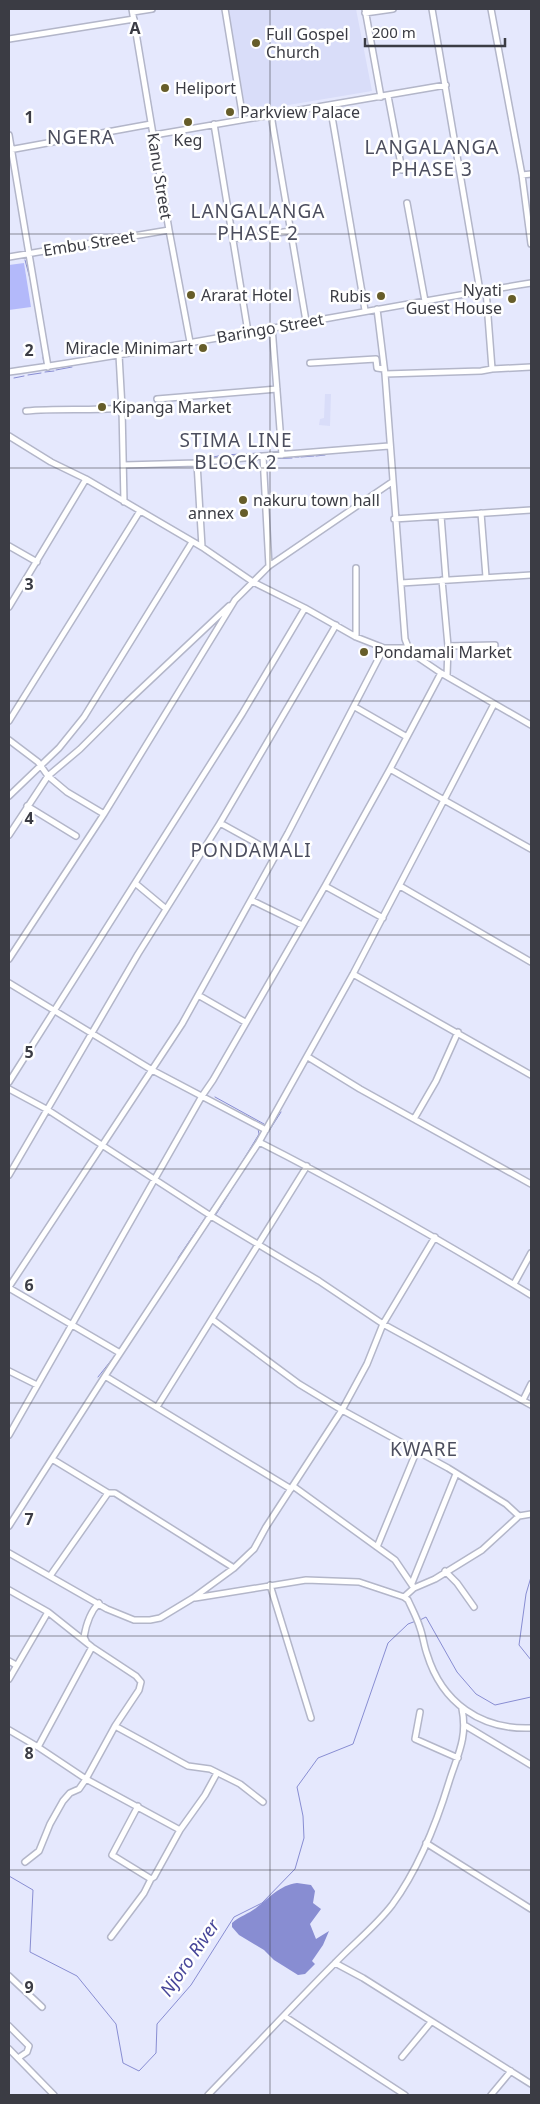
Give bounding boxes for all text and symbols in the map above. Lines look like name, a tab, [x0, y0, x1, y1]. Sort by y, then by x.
scale bar	[365, 15, 505, 47]
text: A	[129, 17, 141, 39]
text: 200 m	[372, 22, 416, 42]
place label: Full Gospel Church	[266, 23, 349, 63]
marker: Full Gospel Church	[250, 37, 262, 49]
place label: Heliport	[175, 77, 236, 99]
marker: Heliport	[159, 82, 171, 94]
place label: Parkview Palace	[240, 101, 360, 123]
text: 1	[24, 106, 34, 128]
marker: Parkview Palace	[224, 106, 236, 118]
marker: Keg	[182, 116, 194, 128]
district label: NGERA	[47, 124, 115, 150]
place label: Keg	[174, 129, 202, 151]
street label: Kanu Street	[142, 131, 178, 221]
district label: LANGALANGA PHASE 3	[364, 134, 500, 182]
district label: LANGALANGA PHASE 2	[190, 198, 326, 246]
street label: Embu Street	[42, 225, 137, 261]
place label: Nyati Guest House	[406, 279, 502, 319]
place label: Ararat Hotel	[201, 284, 292, 306]
place label: Rubis	[330, 285, 371, 307]
marker: Ararat Hotel	[185, 289, 197, 301]
marker: Rubis	[375, 290, 387, 302]
marker: Nyati Guest House	[506, 293, 518, 305]
street label: Baringo Street	[215, 308, 325, 348]
place label: Miracle Minimart	[65, 337, 193, 359]
text: 2	[24, 339, 34, 361]
marker: Miracle Minimart	[197, 342, 209, 354]
place label: Kipanga Market	[112, 396, 231, 418]
marker: Kipanga Market	[96, 401, 108, 413]
district label: STIMA LINE BLOCK 2	[179, 427, 293, 475]
place label: nakuru town hall	[253, 489, 380, 511]
marker: nakuru town hall	[237, 494, 249, 506]
place label: annex	[188, 502, 235, 524]
marker: annex	[238, 507, 250, 519]
text: 3	[24, 573, 34, 595]
place label: Pondamali Market	[374, 641, 512, 663]
marker: Pondamali Market	[358, 646, 370, 658]
text: 4	[24, 807, 34, 829]
district label: PONDAMALI	[190, 837, 312, 863]
text: 5	[24, 1041, 34, 1063]
text: 6	[24, 1274, 34, 1296]
district label: KWARE	[390, 1436, 458, 1462]
text: 7	[24, 1508, 34, 1530]
text: 8	[24, 1742, 34, 1764]
water label: Njoro River	[154, 1914, 225, 2001]
text: 9	[24, 1976, 34, 1998]

